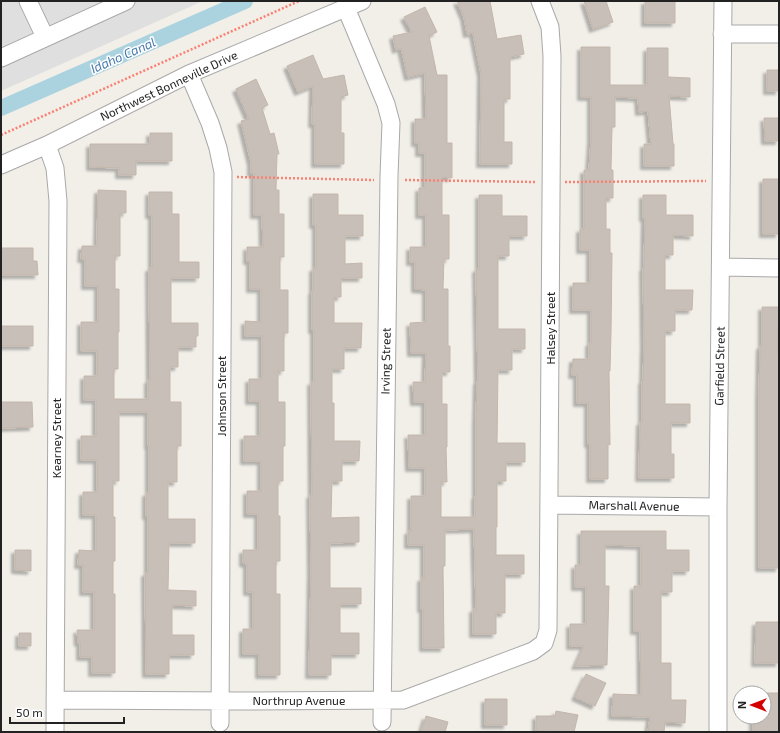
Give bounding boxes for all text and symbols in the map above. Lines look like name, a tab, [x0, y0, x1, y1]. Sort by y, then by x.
water label: Idaho Canal	[88, 33, 158, 76]
street label: Northwest Bonneville Drive	[98, 47, 239, 123]
street label: Halsey Street	[543, 291, 557, 364]
street label: Garfield Street	[711, 326, 727, 406]
street label: Irving Street	[377, 327, 393, 395]
street label: Johnson Street	[214, 355, 228, 436]
street label: Kearney Street	[49, 397, 63, 478]
street label: Marshall Avenue	[588, 497, 680, 513]
north arrow	[732, 685, 772, 725]
street label: Northrup Avenue	[253, 693, 345, 707]
scale bar	[10, 699, 124, 725]
text: N	[735, 701, 748, 709]
text: 50 m	[16, 705, 43, 719]

